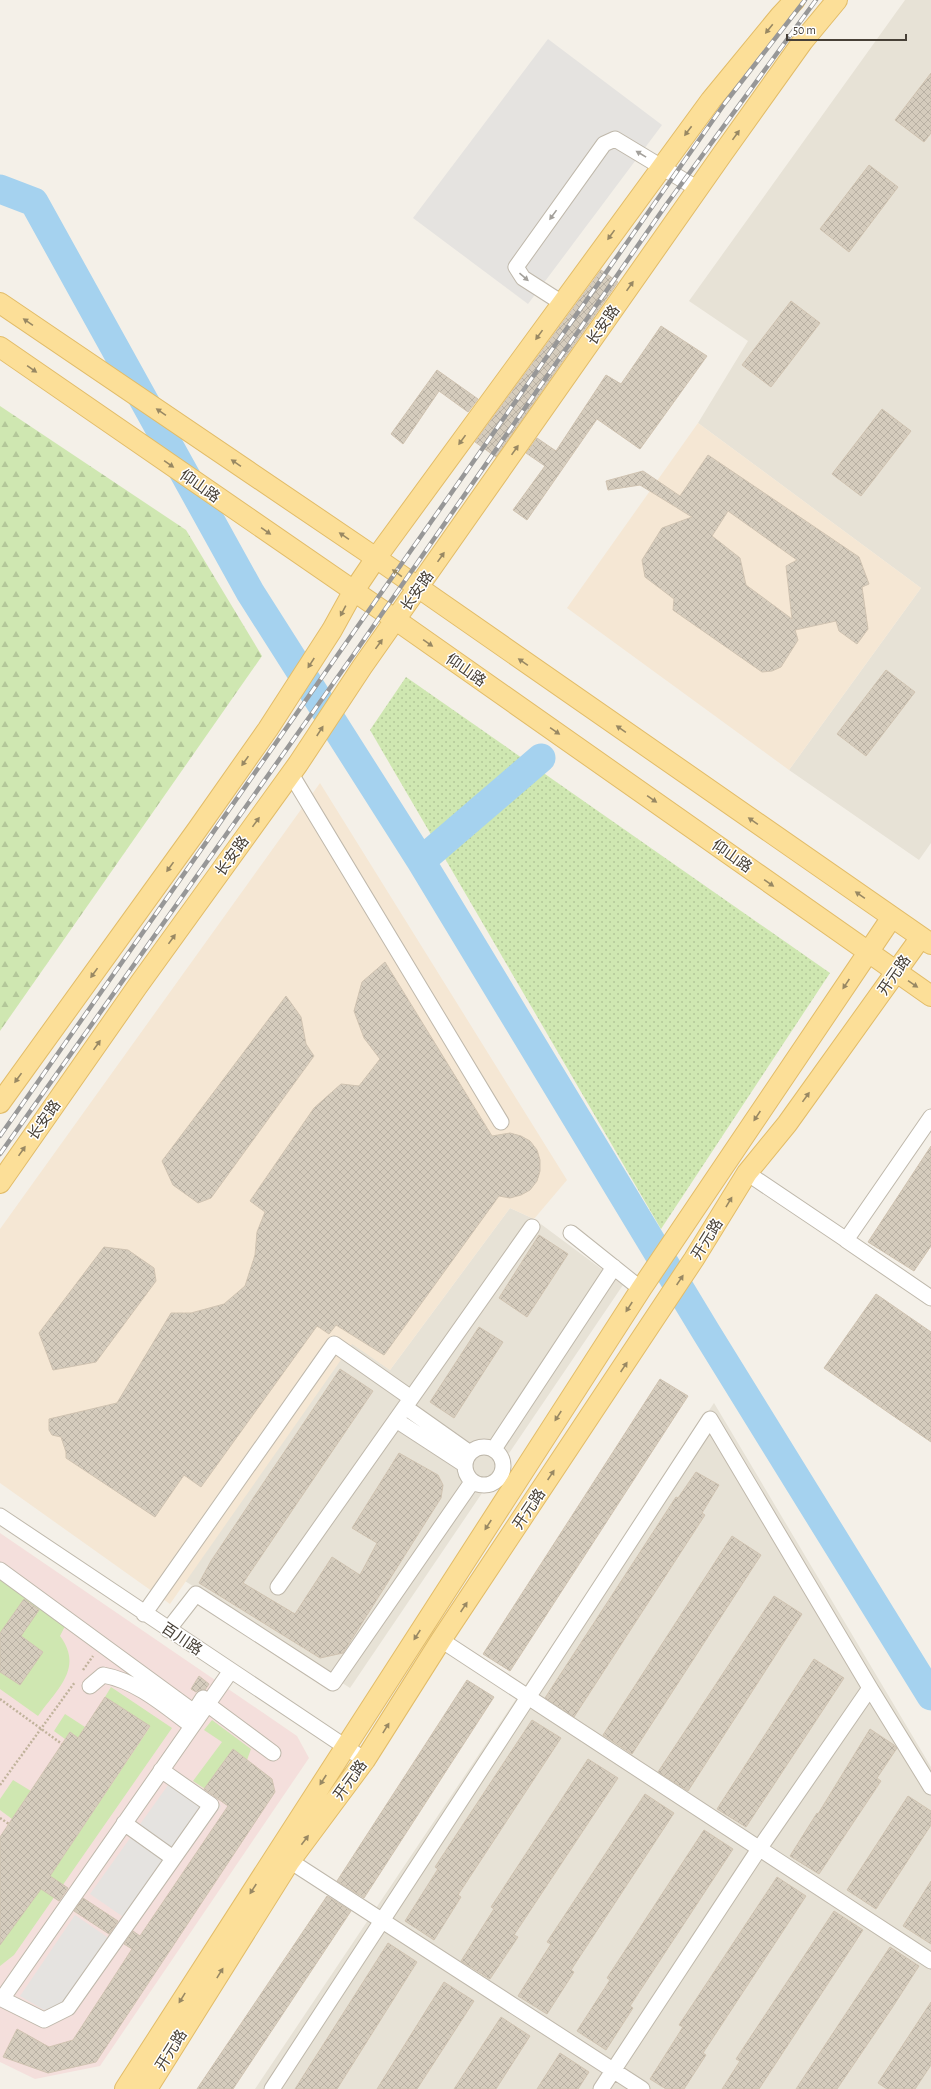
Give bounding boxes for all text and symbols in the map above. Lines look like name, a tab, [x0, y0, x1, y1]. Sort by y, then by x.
scale bar	[787, 16, 906, 42]
one-way arrow	[765, 24, 774, 34]
text: 50 m	[793, 24, 816, 36]
one-way arrow	[684, 125, 693, 136]
one-way arrow	[732, 129, 740, 140]
one-way arrow	[635, 151, 647, 158]
one-way arrow	[549, 210, 557, 221]
one-way arrow	[607, 230, 615, 241]
one-way arrow	[519, 273, 529, 282]
one-way arrow	[626, 281, 634, 291]
street label: 长安路	[584, 302, 622, 348]
one-way arrow	[22, 318, 33, 326]
one-way arrow	[535, 330, 543, 340]
one-way arrow	[27, 365, 37, 373]
one-way arrow	[155, 408, 166, 416]
one-way arrow	[458, 435, 466, 445]
one-way arrow	[511, 445, 519, 455]
one-way arrow	[231, 459, 241, 467]
one-way arrow	[163, 460, 174, 468]
street label: 仰山路	[177, 467, 223, 505]
one-way arrow	[261, 527, 271, 535]
one-way arrow	[339, 532, 349, 540]
one-way arrow	[437, 551, 445, 562]
street label: 长安路	[398, 568, 436, 614]
one-way arrow	[392, 569, 403, 577]
one-way arrow	[339, 605, 346, 617]
one-way arrow	[375, 638, 383, 649]
one-way arrow	[423, 639, 433, 647]
street label: 仰山路	[443, 651, 489, 689]
one-way arrow	[307, 658, 315, 668]
one-way arrow	[518, 658, 528, 666]
one-way arrow	[615, 725, 626, 733]
one-way arrow	[316, 726, 324, 737]
one-way arrow	[549, 727, 560, 735]
one-way arrow	[241, 756, 249, 766]
one-way arrow	[646, 795, 657, 803]
one-way arrow	[252, 817, 260, 827]
one-way arrow	[748, 817, 759, 825]
street label: 长安路	[212, 833, 252, 879]
street label: 仰山路	[709, 837, 755, 875]
one-way arrow	[166, 862, 175, 873]
one-way arrow	[764, 879, 774, 887]
one-way arrow	[855, 891, 865, 899]
one-way arrow	[168, 934, 176, 944]
street label: 开元路	[875, 952, 913, 998]
one-way arrow	[90, 967, 98, 978]
one-way arrow	[842, 979, 849, 990]
one-way arrow	[908, 980, 919, 988]
one-way arrow	[93, 1040, 101, 1050]
one-way arrow	[14, 1073, 22, 1083]
one-way arrow	[802, 1092, 810, 1103]
street label: 长安路	[25, 1097, 63, 1143]
one-way arrow	[753, 1110, 761, 1121]
one-way arrow	[18, 1146, 26, 1157]
one-way arrow	[726, 1196, 733, 1208]
street label: 开元路	[688, 1216, 726, 1262]
one-way arrow	[676, 1275, 684, 1285]
one-way arrow	[625, 1301, 632, 1313]
one-way arrow	[620, 1362, 628, 1372]
one-way arrow	[554, 1411, 562, 1421]
one-way arrow	[548, 1469, 555, 1481]
street label: 开元路	[510, 1486, 548, 1532]
one-way arrow	[484, 1519, 491, 1531]
one-way arrow	[460, 1601, 468, 1612]
street label: 百川路	[159, 1620, 205, 1658]
one-way arrow	[413, 1630, 421, 1640]
one-way arrow	[382, 1722, 389, 1733]
street label: 开元路	[330, 1757, 370, 1803]
one-way arrow	[320, 1774, 327, 1786]
one-way arrow	[301, 1835, 309, 1846]
one-way arrow	[249, 1883, 256, 1895]
one-way arrow	[216, 1967, 223, 1979]
one-way arrow	[178, 1993, 186, 2003]
street label: 开元路	[152, 2027, 190, 2073]

